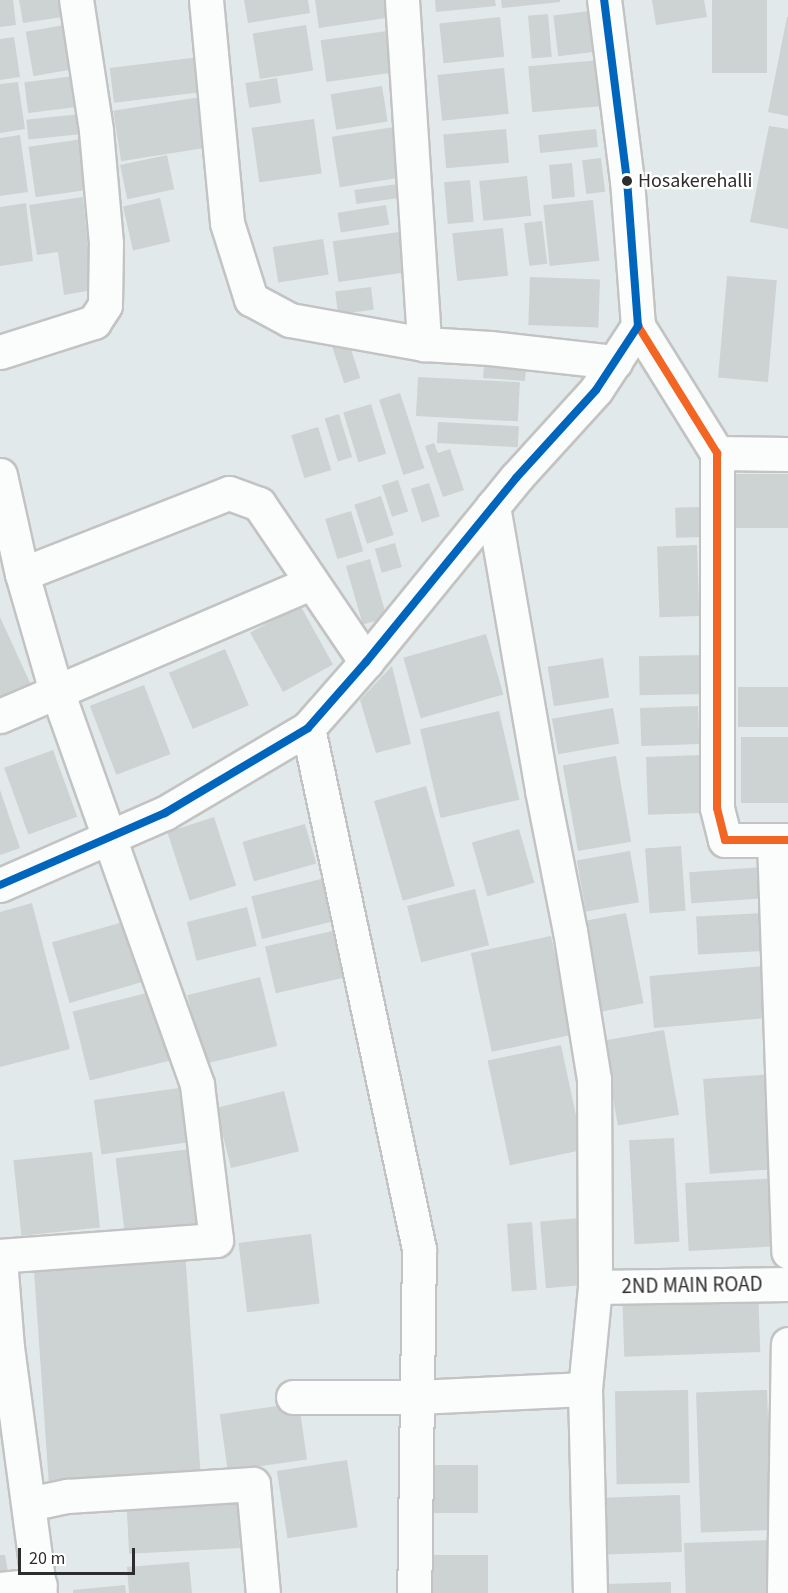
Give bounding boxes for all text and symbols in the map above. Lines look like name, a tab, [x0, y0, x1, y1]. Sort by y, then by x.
place label: Hosakerehalli	[638, 169, 752, 193]
marker: Hosakerehalli	[621, 175, 633, 187]
street label: 2ND MAIN ROAD	[621, 1271, 763, 1299]
scale bar	[21, 1536, 138, 1574]
text: 20 m	[29, 1546, 65, 1571]

